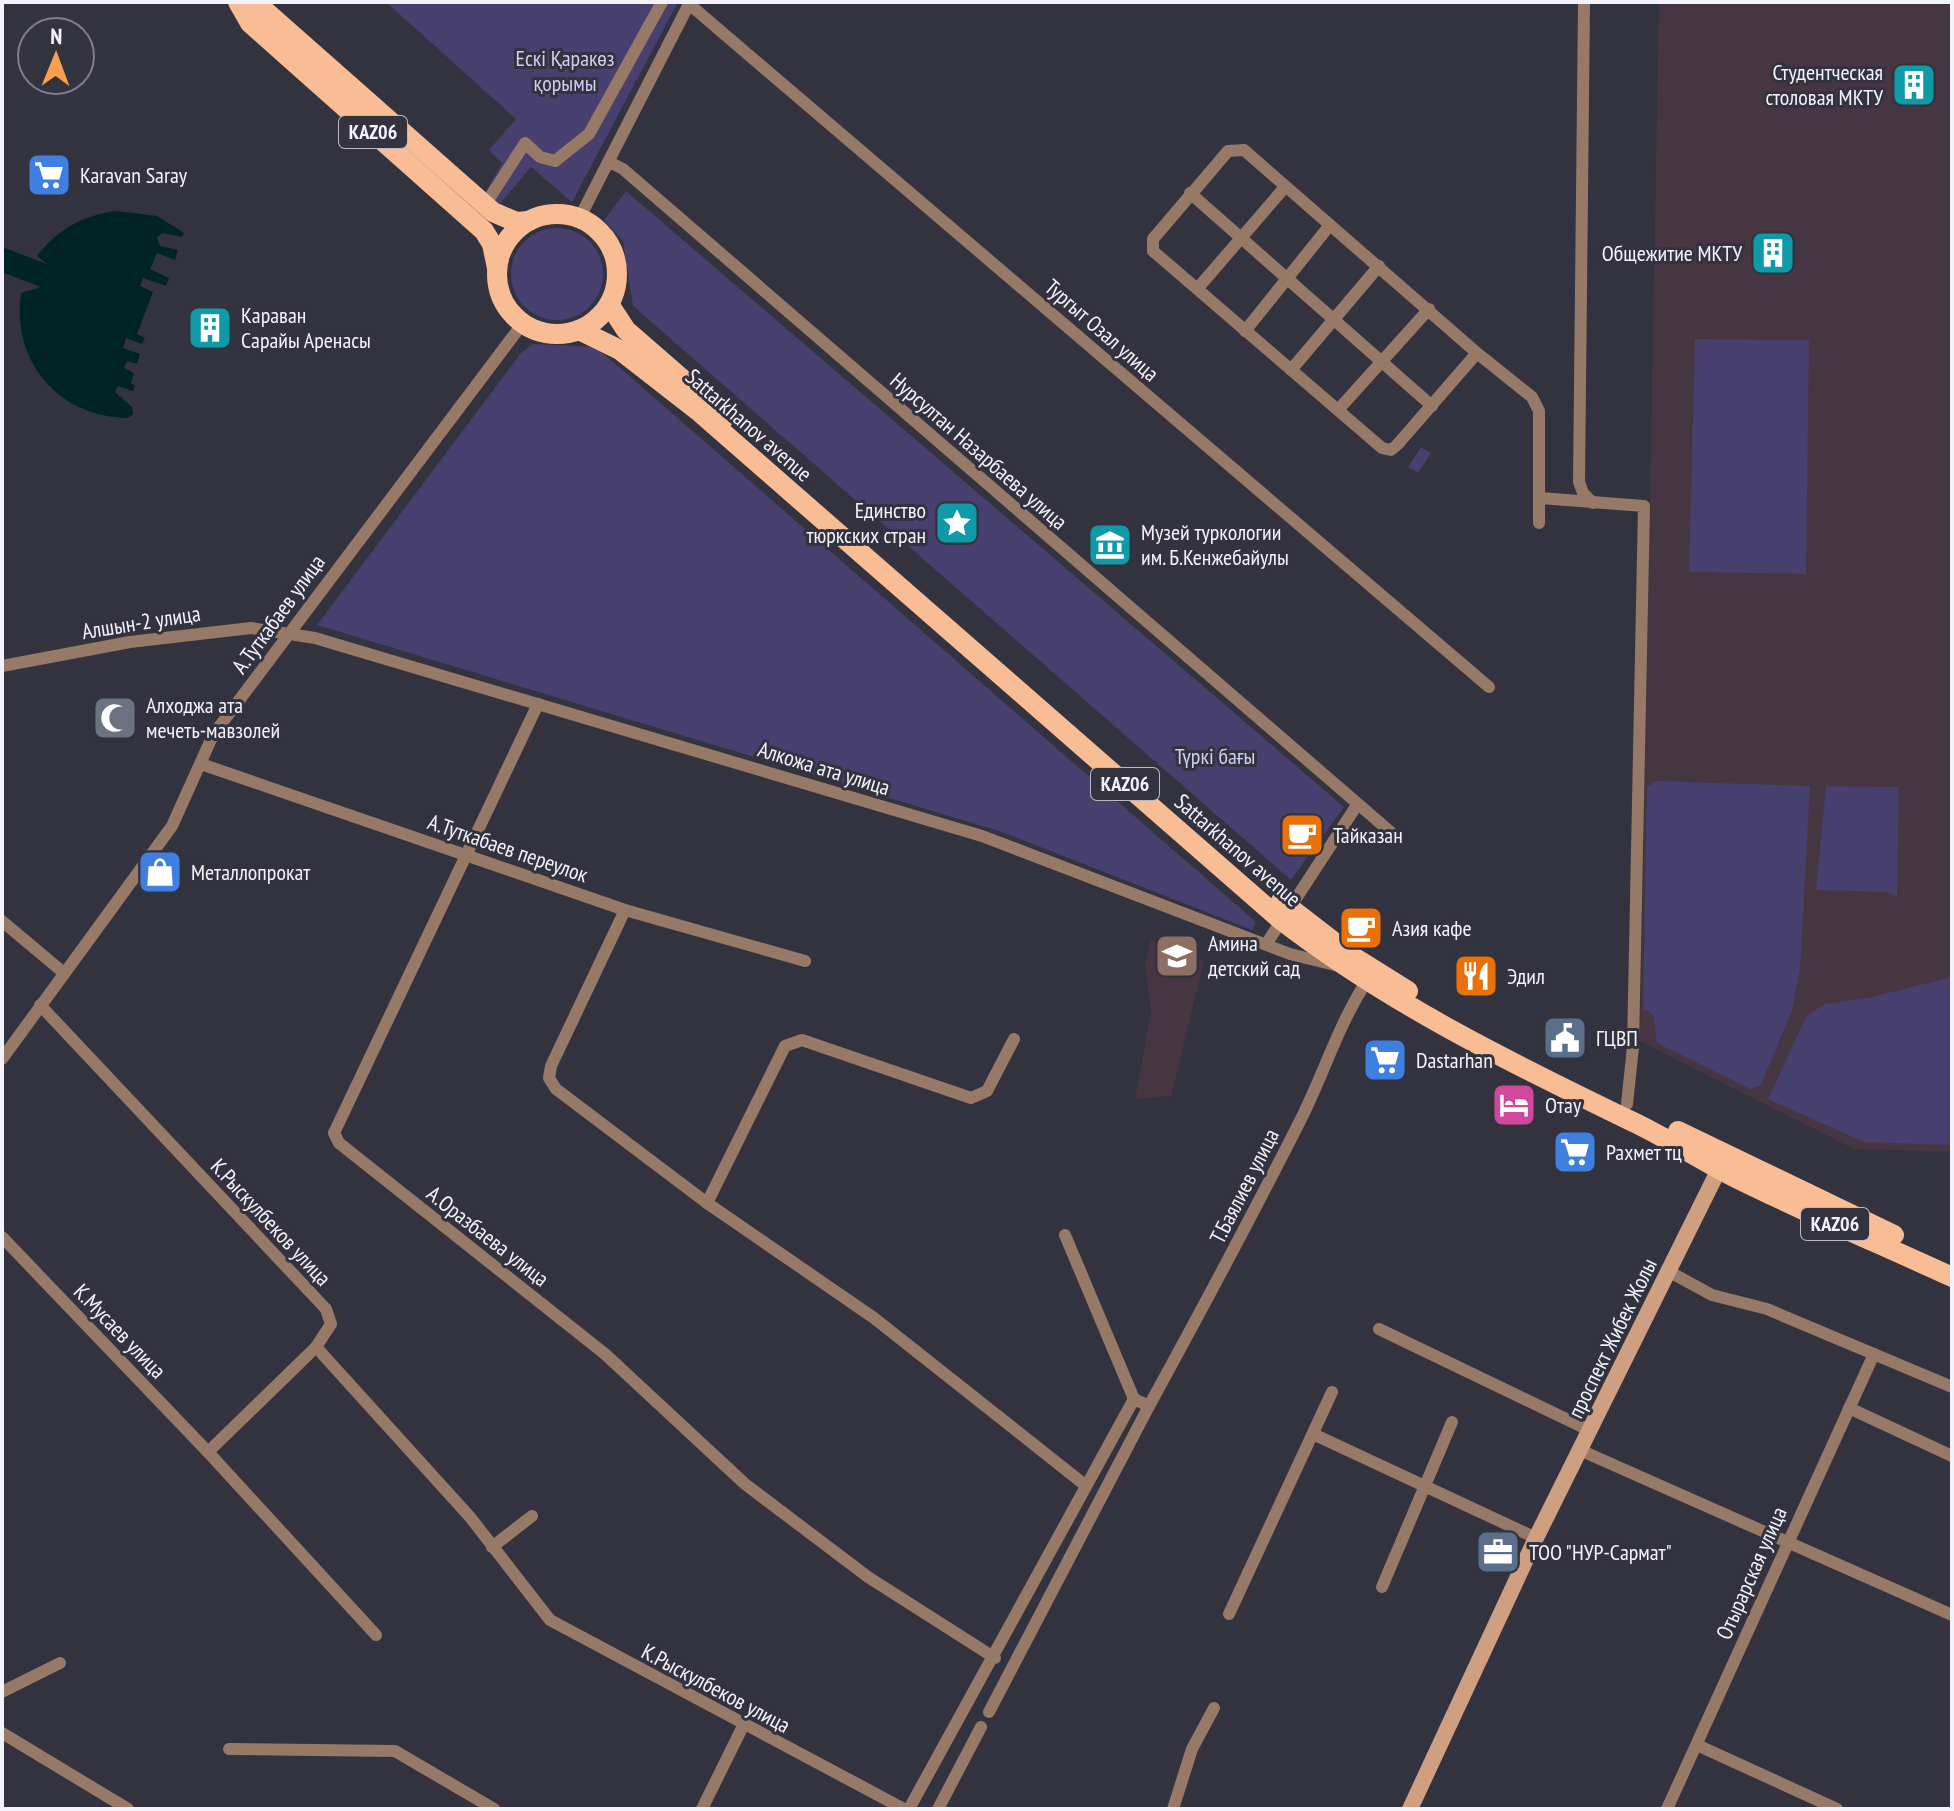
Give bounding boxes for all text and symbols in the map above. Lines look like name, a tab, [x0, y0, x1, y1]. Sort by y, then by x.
north arrow	[16, 16, 96, 96]
text: N	[50, 22, 63, 50]
park label: Ескі Қаракөз қорымы	[515, 44, 615, 97]
place label: Студентческая столовая МКТУ	[1765, 58, 1883, 111]
building icon: Студентческая столовая МКТУ	[1890, 61, 1938, 109]
road number: KАZ06	[339, 116, 407, 148]
supermarket icon: Karavan Saray	[25, 151, 73, 199]
place label: Karavan Saray	[80, 161, 188, 189]
building icon: Общежитие МКТУ	[1749, 229, 1797, 277]
place label: Общежитие МКТУ	[1602, 239, 1742, 267]
street label: Тургыт Озал улица	[1039, 273, 1165, 387]
place label: Караван Сарайы Аренасы	[241, 301, 371, 354]
building icon: Караван Сарайы Аренасы	[186, 304, 234, 352]
street label: Sattarkhanov avenue	[680, 362, 818, 488]
street label: Нурсултан Назарбаева улица	[885, 366, 1073, 536]
place label: Единство тюркских стран	[806, 496, 926, 549]
place icon: Единство тюркских стран	[933, 499, 981, 547]
place label: Музей туркологии им. Б.Кенжебайулы	[1141, 518, 1289, 571]
museum icon: Музей туркологии им. Б.Кенжебайулы	[1086, 521, 1134, 569]
street label: А.Туткабаев улица	[225, 549, 331, 679]
street label: Алшын-2 улица	[80, 599, 202, 645]
place label: Алходжа ата мечеть-мавзолей	[146, 691, 280, 744]
mosque icon: Алходжа ата мечеть-мавзолей	[91, 694, 139, 742]
street label: Алкожа ата улица	[755, 735, 893, 801]
park label: Түркі бағы	[1175, 742, 1255, 770]
road number: KАZ06	[1091, 768, 1159, 800]
street label: Sattarkhanov avenue	[1169, 787, 1307, 913]
street label: А.Туткабаев переулок	[424, 807, 592, 889]
cafe icon: Тайказан	[1278, 811, 1326, 859]
place label: Тайказан	[1333, 821, 1403, 849]
shop icon: Металлопрокат	[136, 848, 184, 896]
place label: Металлопрокат	[191, 858, 311, 886]
cafe icon: Азия кафе	[1337, 904, 1385, 952]
place label: Азия кафе	[1392, 914, 1471, 942]
place label: Амина детский сад	[1208, 929, 1300, 982]
school or university icon: Амина детский сад	[1153, 932, 1201, 980]
restaurant icon: Эдил	[1452, 952, 1500, 1000]
place label: Эдил	[1507, 962, 1545, 990]
public building icon: ГЦВП	[1541, 1014, 1589, 1062]
place label: ГЦВП	[1596, 1024, 1638, 1052]
supermarket icon: Dastarhan	[1361, 1036, 1409, 1084]
place label: Dastarhan	[1416, 1046, 1493, 1074]
hotel icon: Отау	[1490, 1081, 1538, 1129]
place label: Отау	[1545, 1091, 1582, 1119]
street label: Т.Баялиев улица	[1203, 1124, 1285, 1248]
supermarket icon: Рахмет тц	[1551, 1128, 1599, 1176]
place label: Рахмет тц	[1606, 1138, 1682, 1166]
street label: К.Рыскулбеков улица	[205, 1152, 337, 1292]
street label: А.Оразбаева улица	[421, 1180, 555, 1292]
road number: KАZ06	[1801, 1208, 1869, 1240]
street label: проспект Жибек Жолы	[1561, 1253, 1663, 1423]
street label: К.Мусаев улица	[68, 1278, 172, 1384]
street label: Отырарская улица	[1709, 1502, 1793, 1644]
office icon: ТОО "НУР-Сармат"	[1474, 1528, 1522, 1576]
place label: ТОО "НУР-Сармат"	[1529, 1538, 1672, 1566]
street label: К.Рыскулбеков улица	[637, 1637, 795, 1739]

